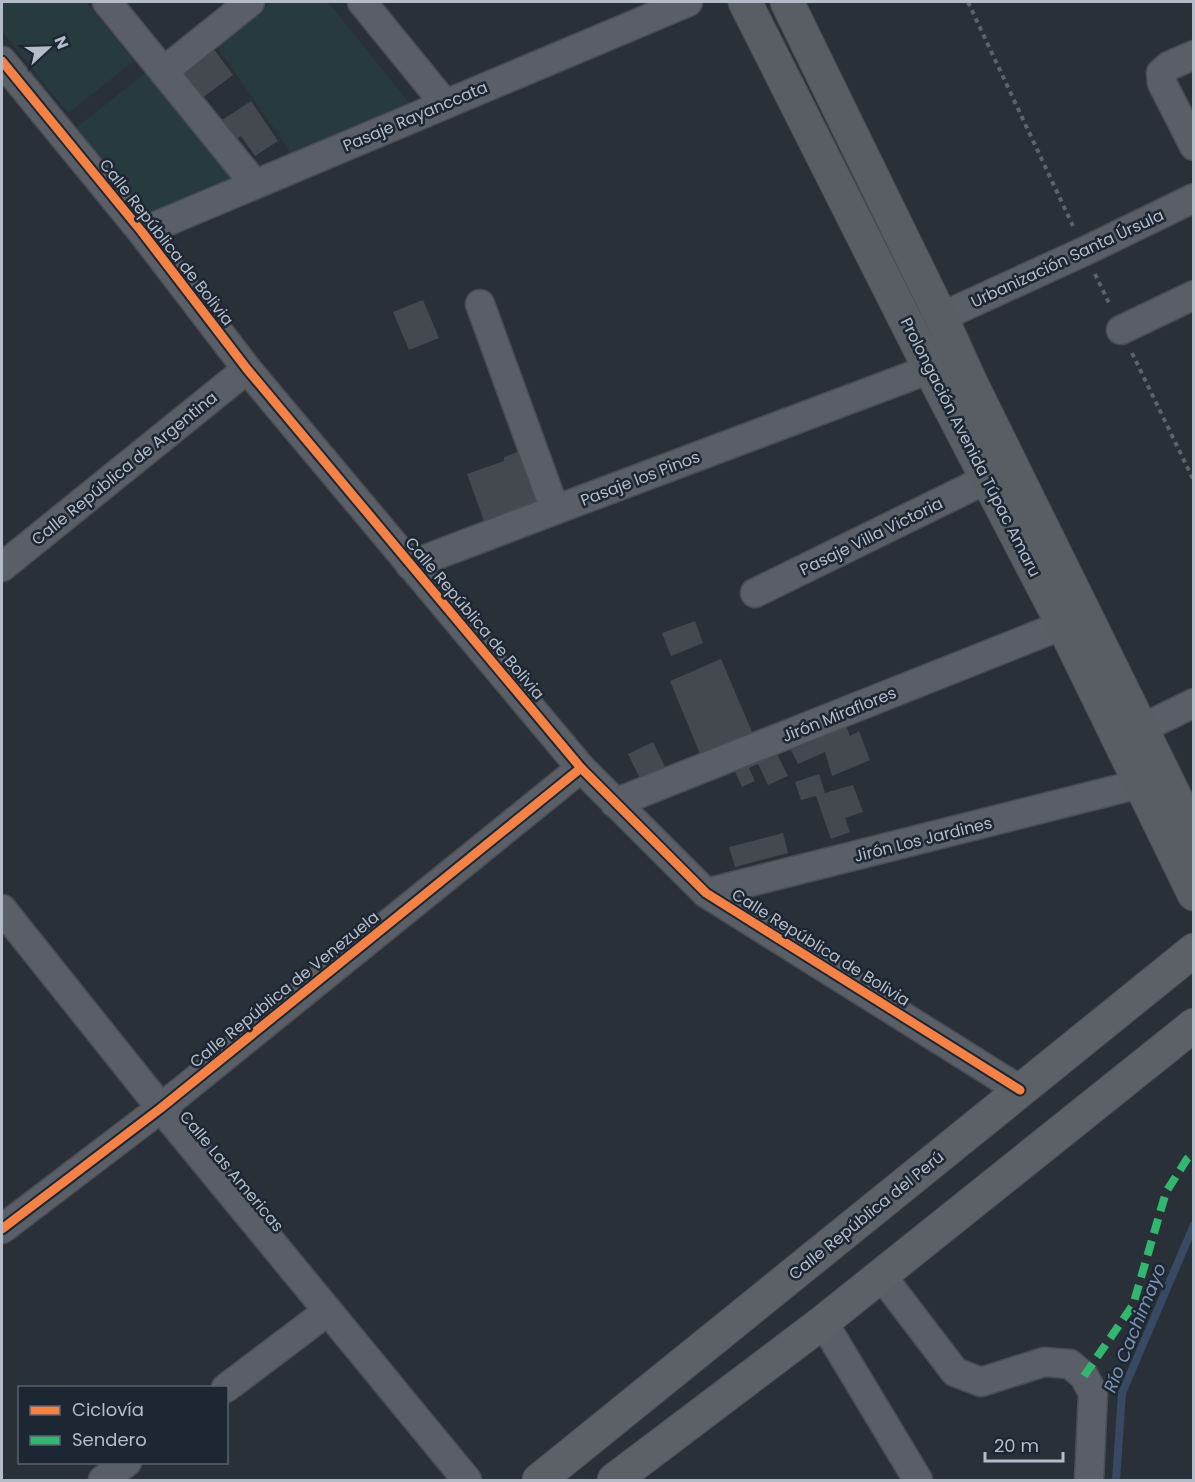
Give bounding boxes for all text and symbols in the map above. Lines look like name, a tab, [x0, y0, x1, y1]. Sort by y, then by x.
north arrow	[18, 18, 78, 78]
text: N	[49, 33, 74, 52]
street label: Pasaje Rayanccata	[339, 76, 491, 157]
street label: Calle República de Bolivia	[94, 154, 239, 331]
street label: Urbanización Santa Úrsula	[967, 204, 1167, 313]
street label: Prolongación Avenida Túpac Amaru	[895, 313, 1046, 581]
street label: Calle República de Argentina	[27, 386, 222, 551]
street label: Pasaje los Pinos	[577, 445, 703, 512]
street label: Pasaje Villa Victoria	[796, 492, 947, 581]
street label: Calle República de Bolivia	[400, 532, 550, 705]
street label: Jirón Miraflores	[779, 681, 900, 748]
street label: Jirón Los Jardines	[852, 811, 995, 868]
street label: Calle República de Bolivia	[727, 883, 914, 1012]
street label: Calle República de Venezuela	[185, 906, 384, 1073]
street label: Calle Las Americas	[174, 1106, 289, 1237]
street label: Calle República del Perú	[784, 1145, 949, 1285]
water label: Río Cachimayo	[1097, 1259, 1172, 1396]
legend	[18, 1386, 228, 1464]
text: Ciclovía	[72, 1397, 144, 1422]
scale bar	[985, 1425, 1063, 1463]
text: Sendero	[72, 1427, 147, 1452]
text: 20 m	[994, 1433, 1039, 1458]

